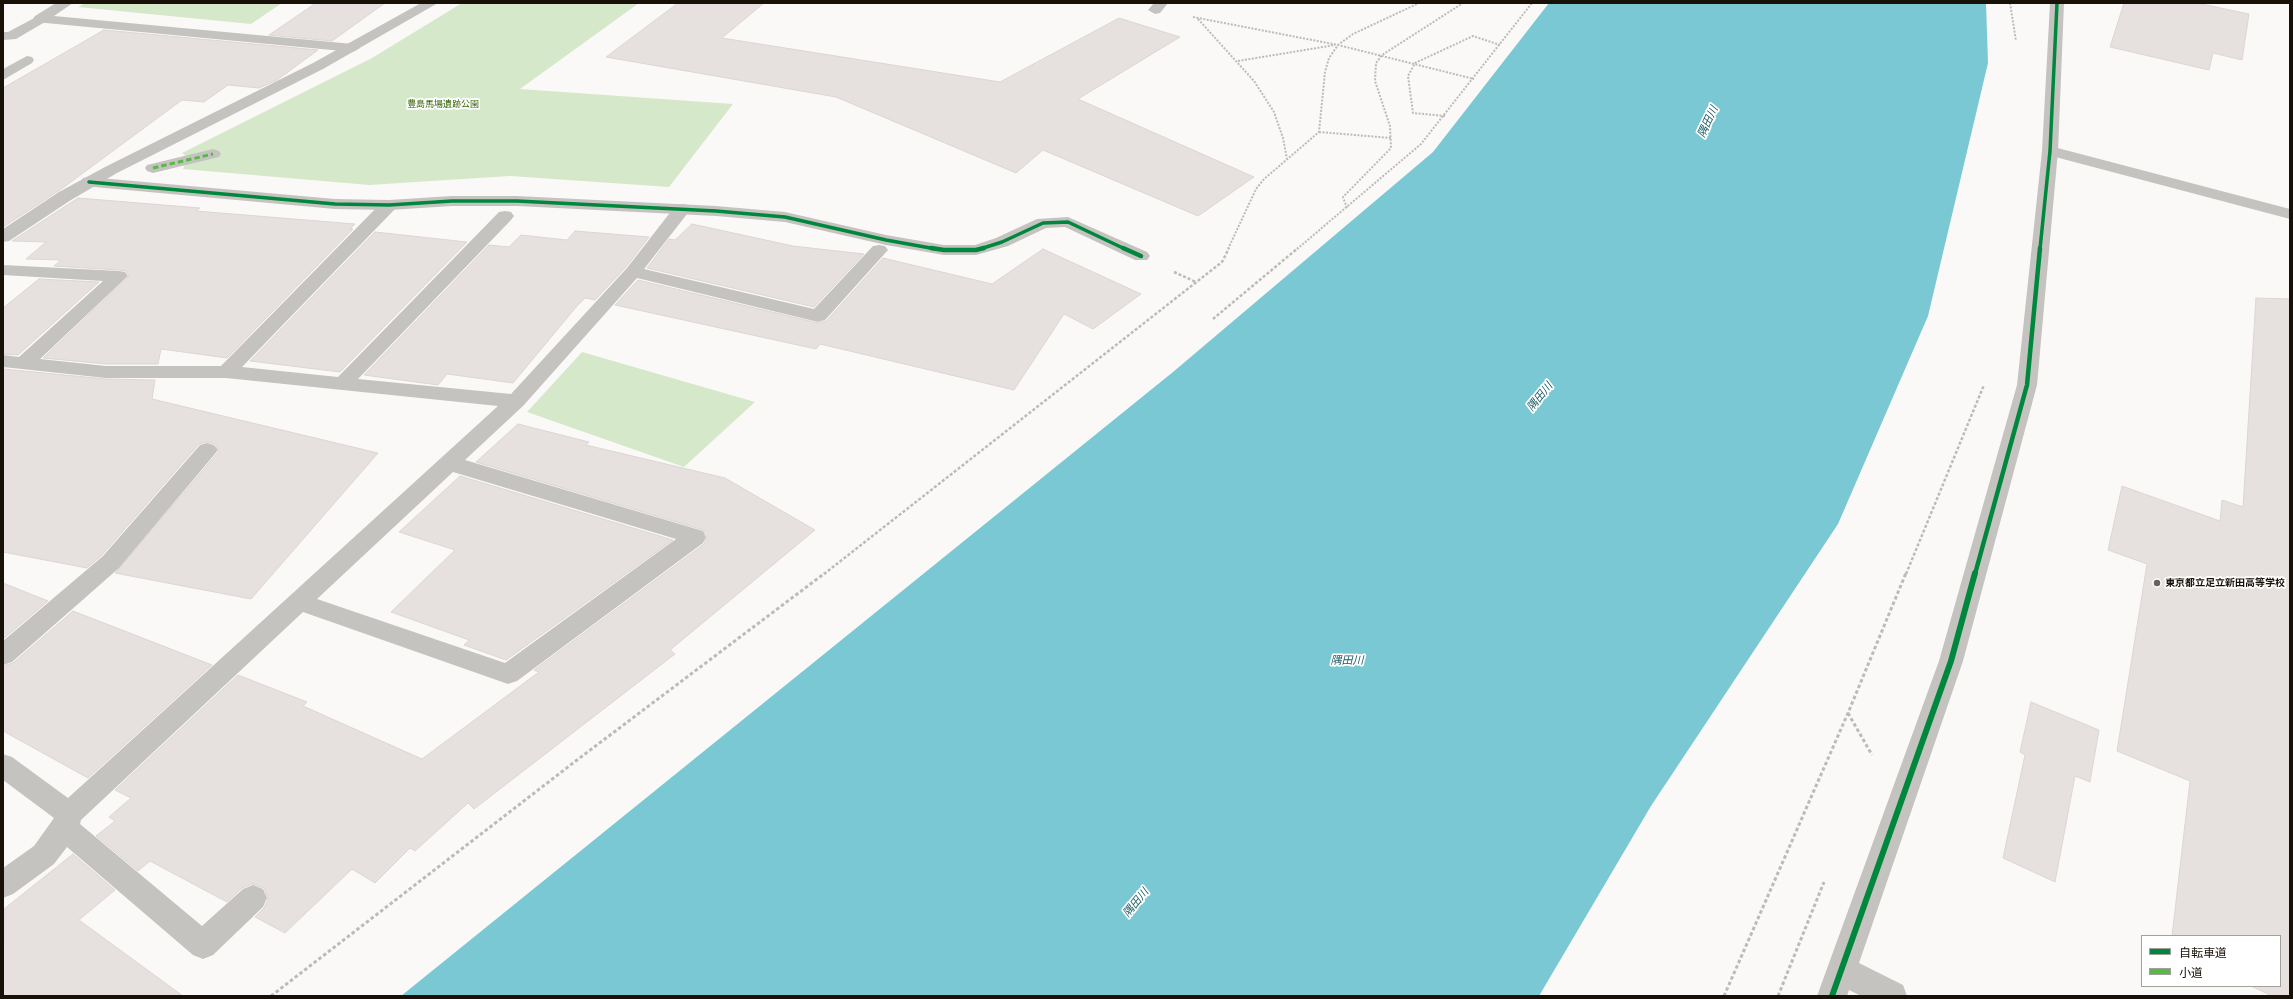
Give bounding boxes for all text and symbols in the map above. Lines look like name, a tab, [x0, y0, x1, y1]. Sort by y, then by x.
park label: 豊島馬場遺跡公園	[407, 99, 479, 109]
water label: 隅田川	[1695, 104, 1721, 140]
water label: 隅田川	[1524, 380, 1556, 414]
place label: 東京都立足立新田高等学校	[2165, 577, 2285, 589]
marker: 東京都立足立新田高等学校	[2152, 578, 2162, 588]
water label: 隅田川	[1331, 654, 1363, 668]
water label: 隅田川	[1120, 886, 1152, 920]
legend	[2141, 935, 2281, 987]
text: 自転車道	[2179, 945, 2227, 960]
text: 小道	[2179, 965, 2203, 980]

